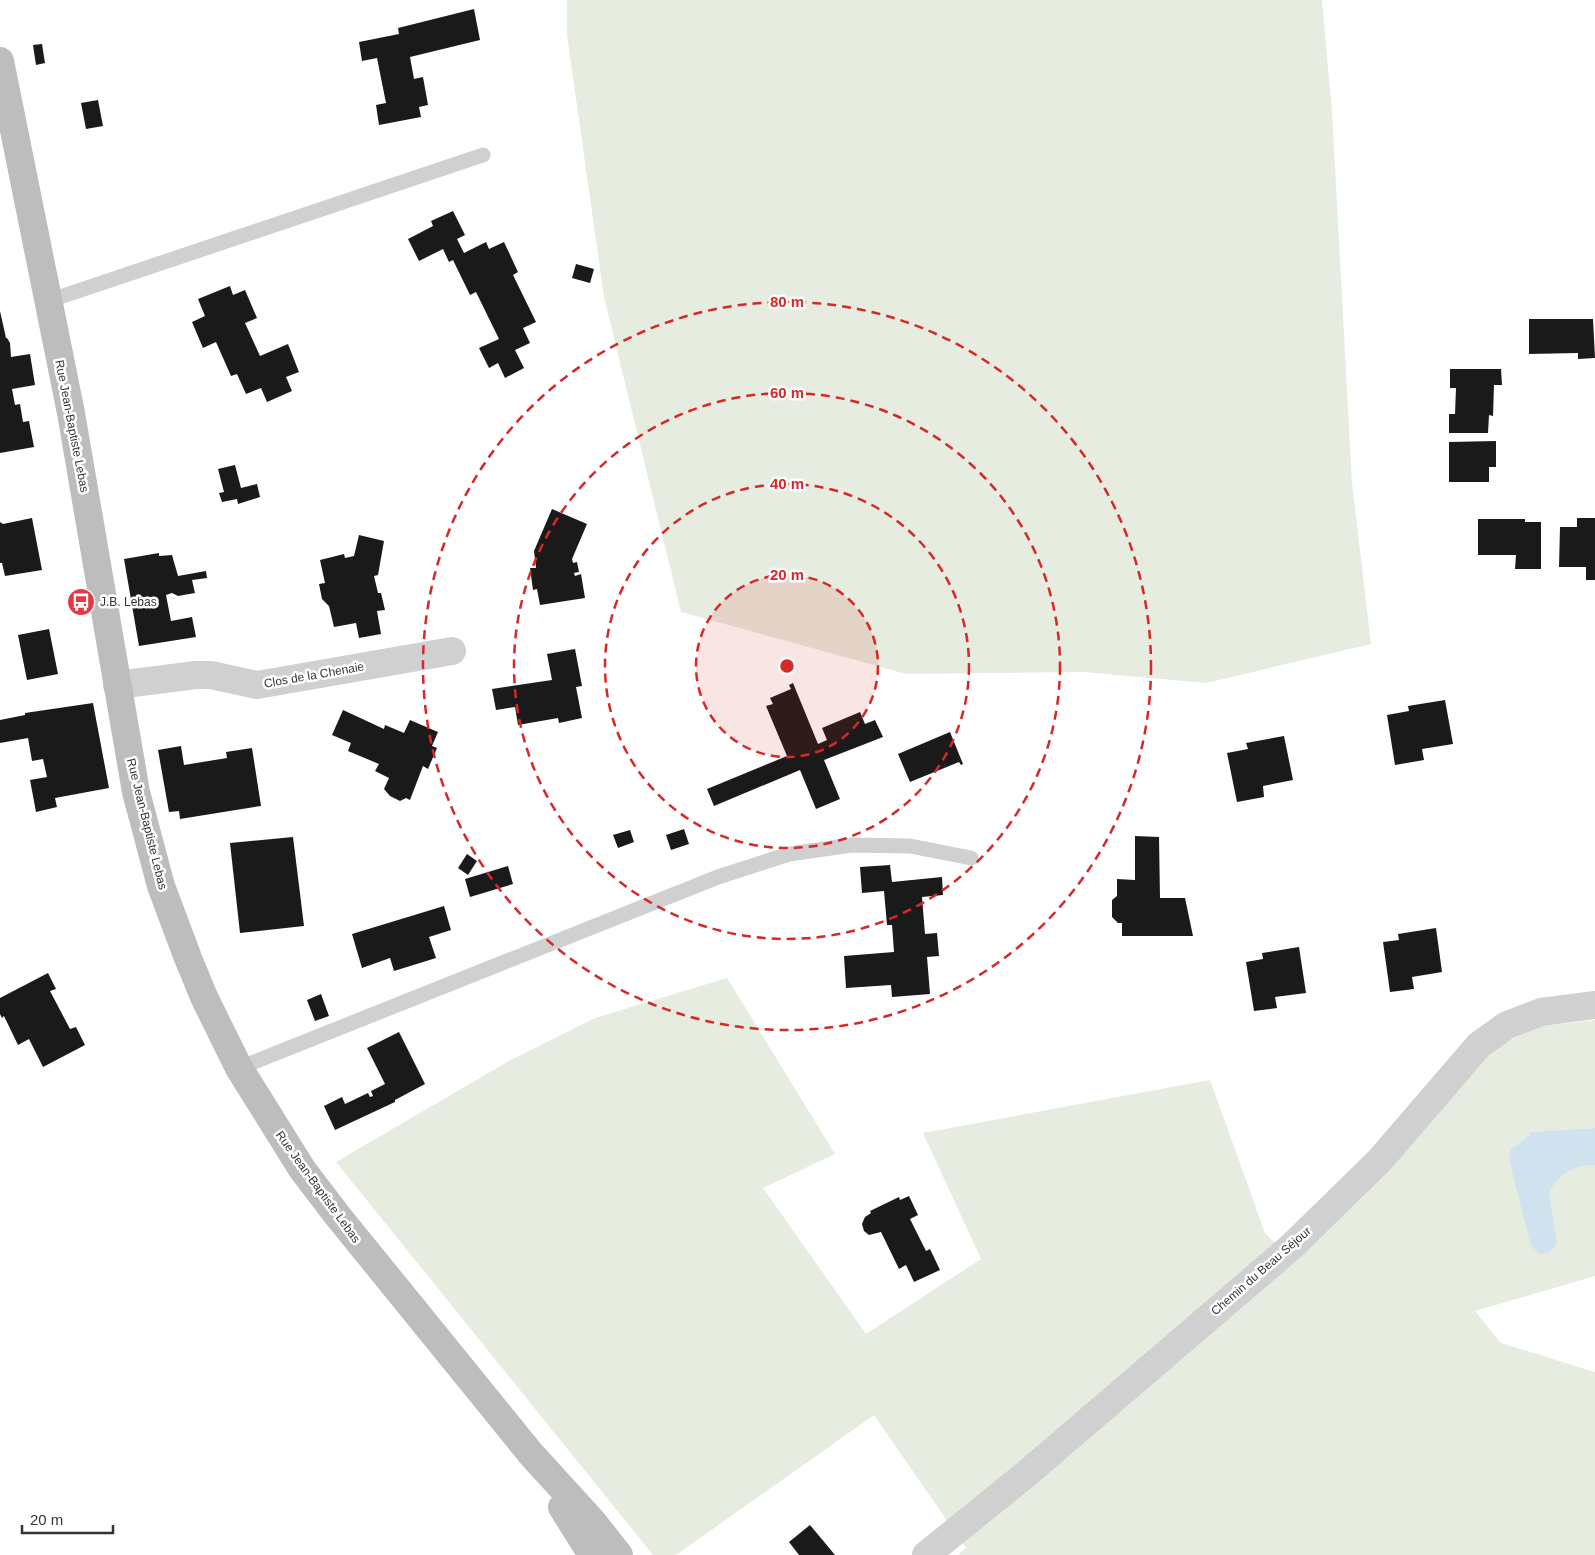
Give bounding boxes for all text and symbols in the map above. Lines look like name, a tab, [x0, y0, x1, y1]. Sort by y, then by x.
text: 80 m	[770, 293, 804, 310]
street label: Rue Jean-Baptiste Lebas	[52, 359, 92, 493]
text: 60 m	[770, 384, 804, 401]
text: 40 m	[770, 475, 804, 492]
text: 20 m	[770, 566, 804, 583]
bus stop icon: J.B. Lebas	[66, 587, 96, 617]
place label: J.B. Lebas	[100, 595, 157, 609]
centre of rings	[778, 657, 796, 675]
street label: Clos de la Chenaie	[263, 659, 365, 691]
street label: Rue Jean-Baptiste Lebas	[124, 757, 170, 891]
street label: Rue Jean-Baptiste Lebas	[273, 1128, 363, 1246]
street label: Chemin du Beau Séjour	[1208, 1224, 1314, 1318]
scale bar	[22, 1502, 114, 1534]
text: 20 m	[30, 1511, 63, 1528]

